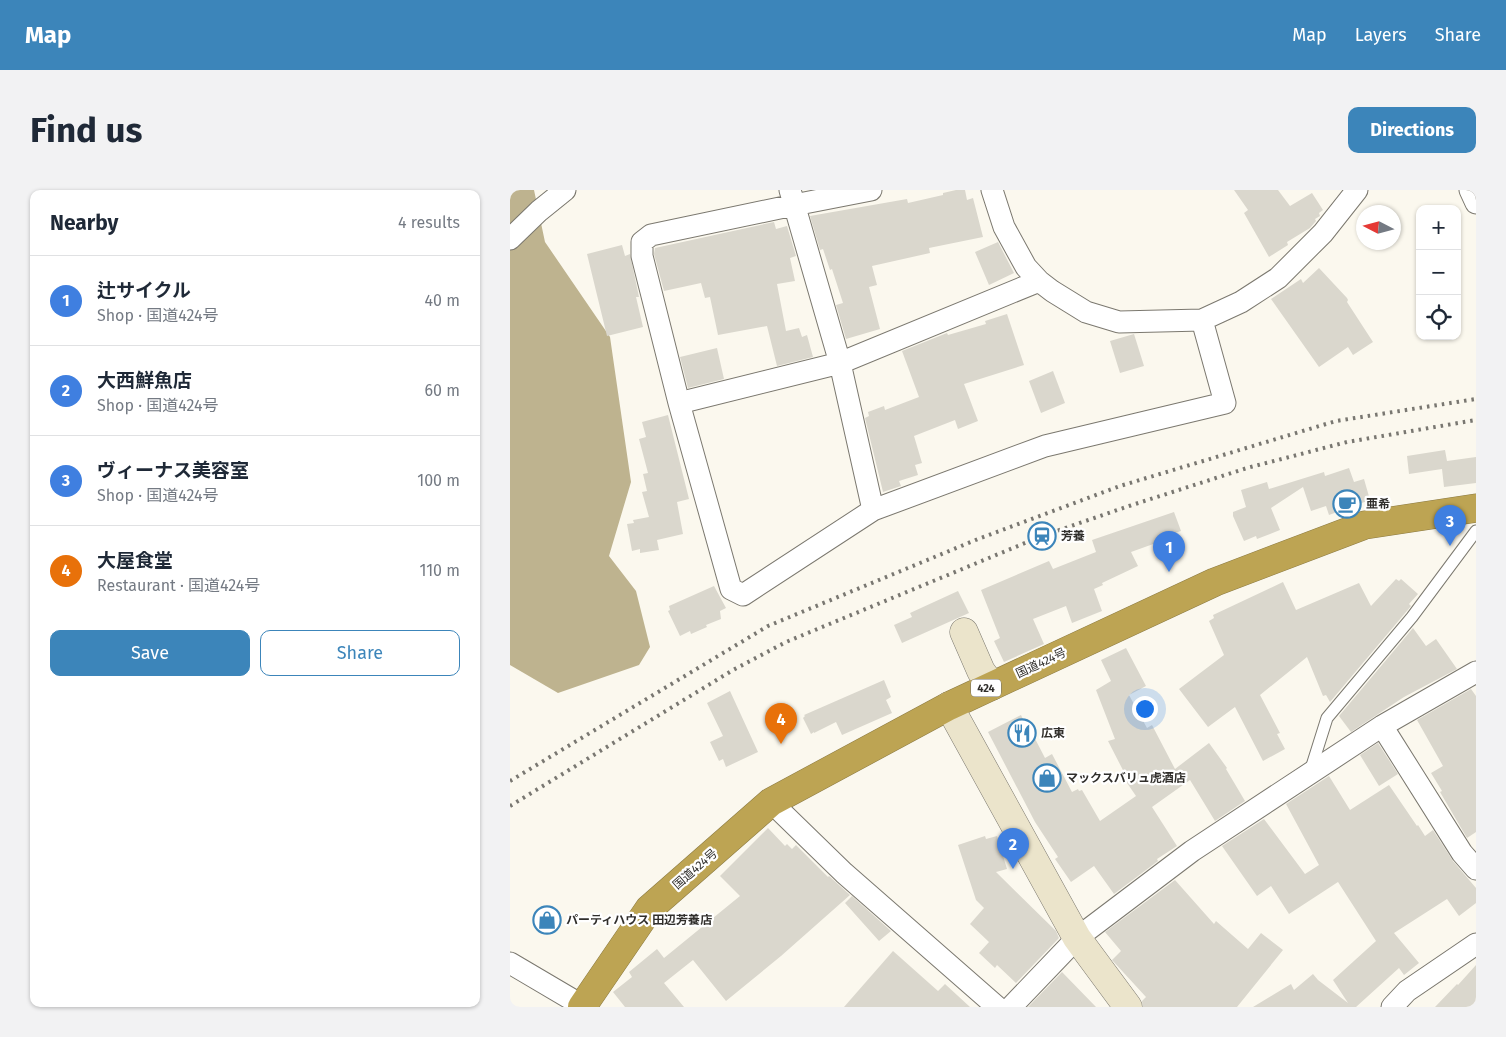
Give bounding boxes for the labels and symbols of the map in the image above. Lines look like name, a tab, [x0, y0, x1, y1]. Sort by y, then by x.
north arrow	[1356, 205, 1401, 250]
cafe icon: 亜希	[1332, 489, 1362, 519]
place label: 亜希	[1366, 497, 1390, 511]
pin: 3	[1434, 505, 1466, 546]
station icon: 芳養	[1027, 521, 1057, 551]
place label: 芳養	[1061, 529, 1085, 543]
pin: 1	[1153, 531, 1185, 572]
street label: 国道424号	[1014, 645, 1068, 681]
road number: 424	[971, 679, 1001, 696]
your location	[1132, 696, 1158, 722]
pin: 4	[765, 703, 797, 744]
restaurant icon: 広東	[1007, 718, 1037, 748]
place label: 広東	[1041, 726, 1065, 740]
shop icon: マックスバリュ虎酒店	[1032, 763, 1062, 793]
place label: マックスバリュ虎酒店	[1066, 771, 1186, 785]
pin: 2	[997, 828, 1029, 869]
street label: 国道424号	[670, 846, 720, 892]
shop icon: パーティハウス 田辺芳養店	[532, 905, 562, 935]
place label: パーティハウス 田辺芳養店	[566, 913, 712, 927]

